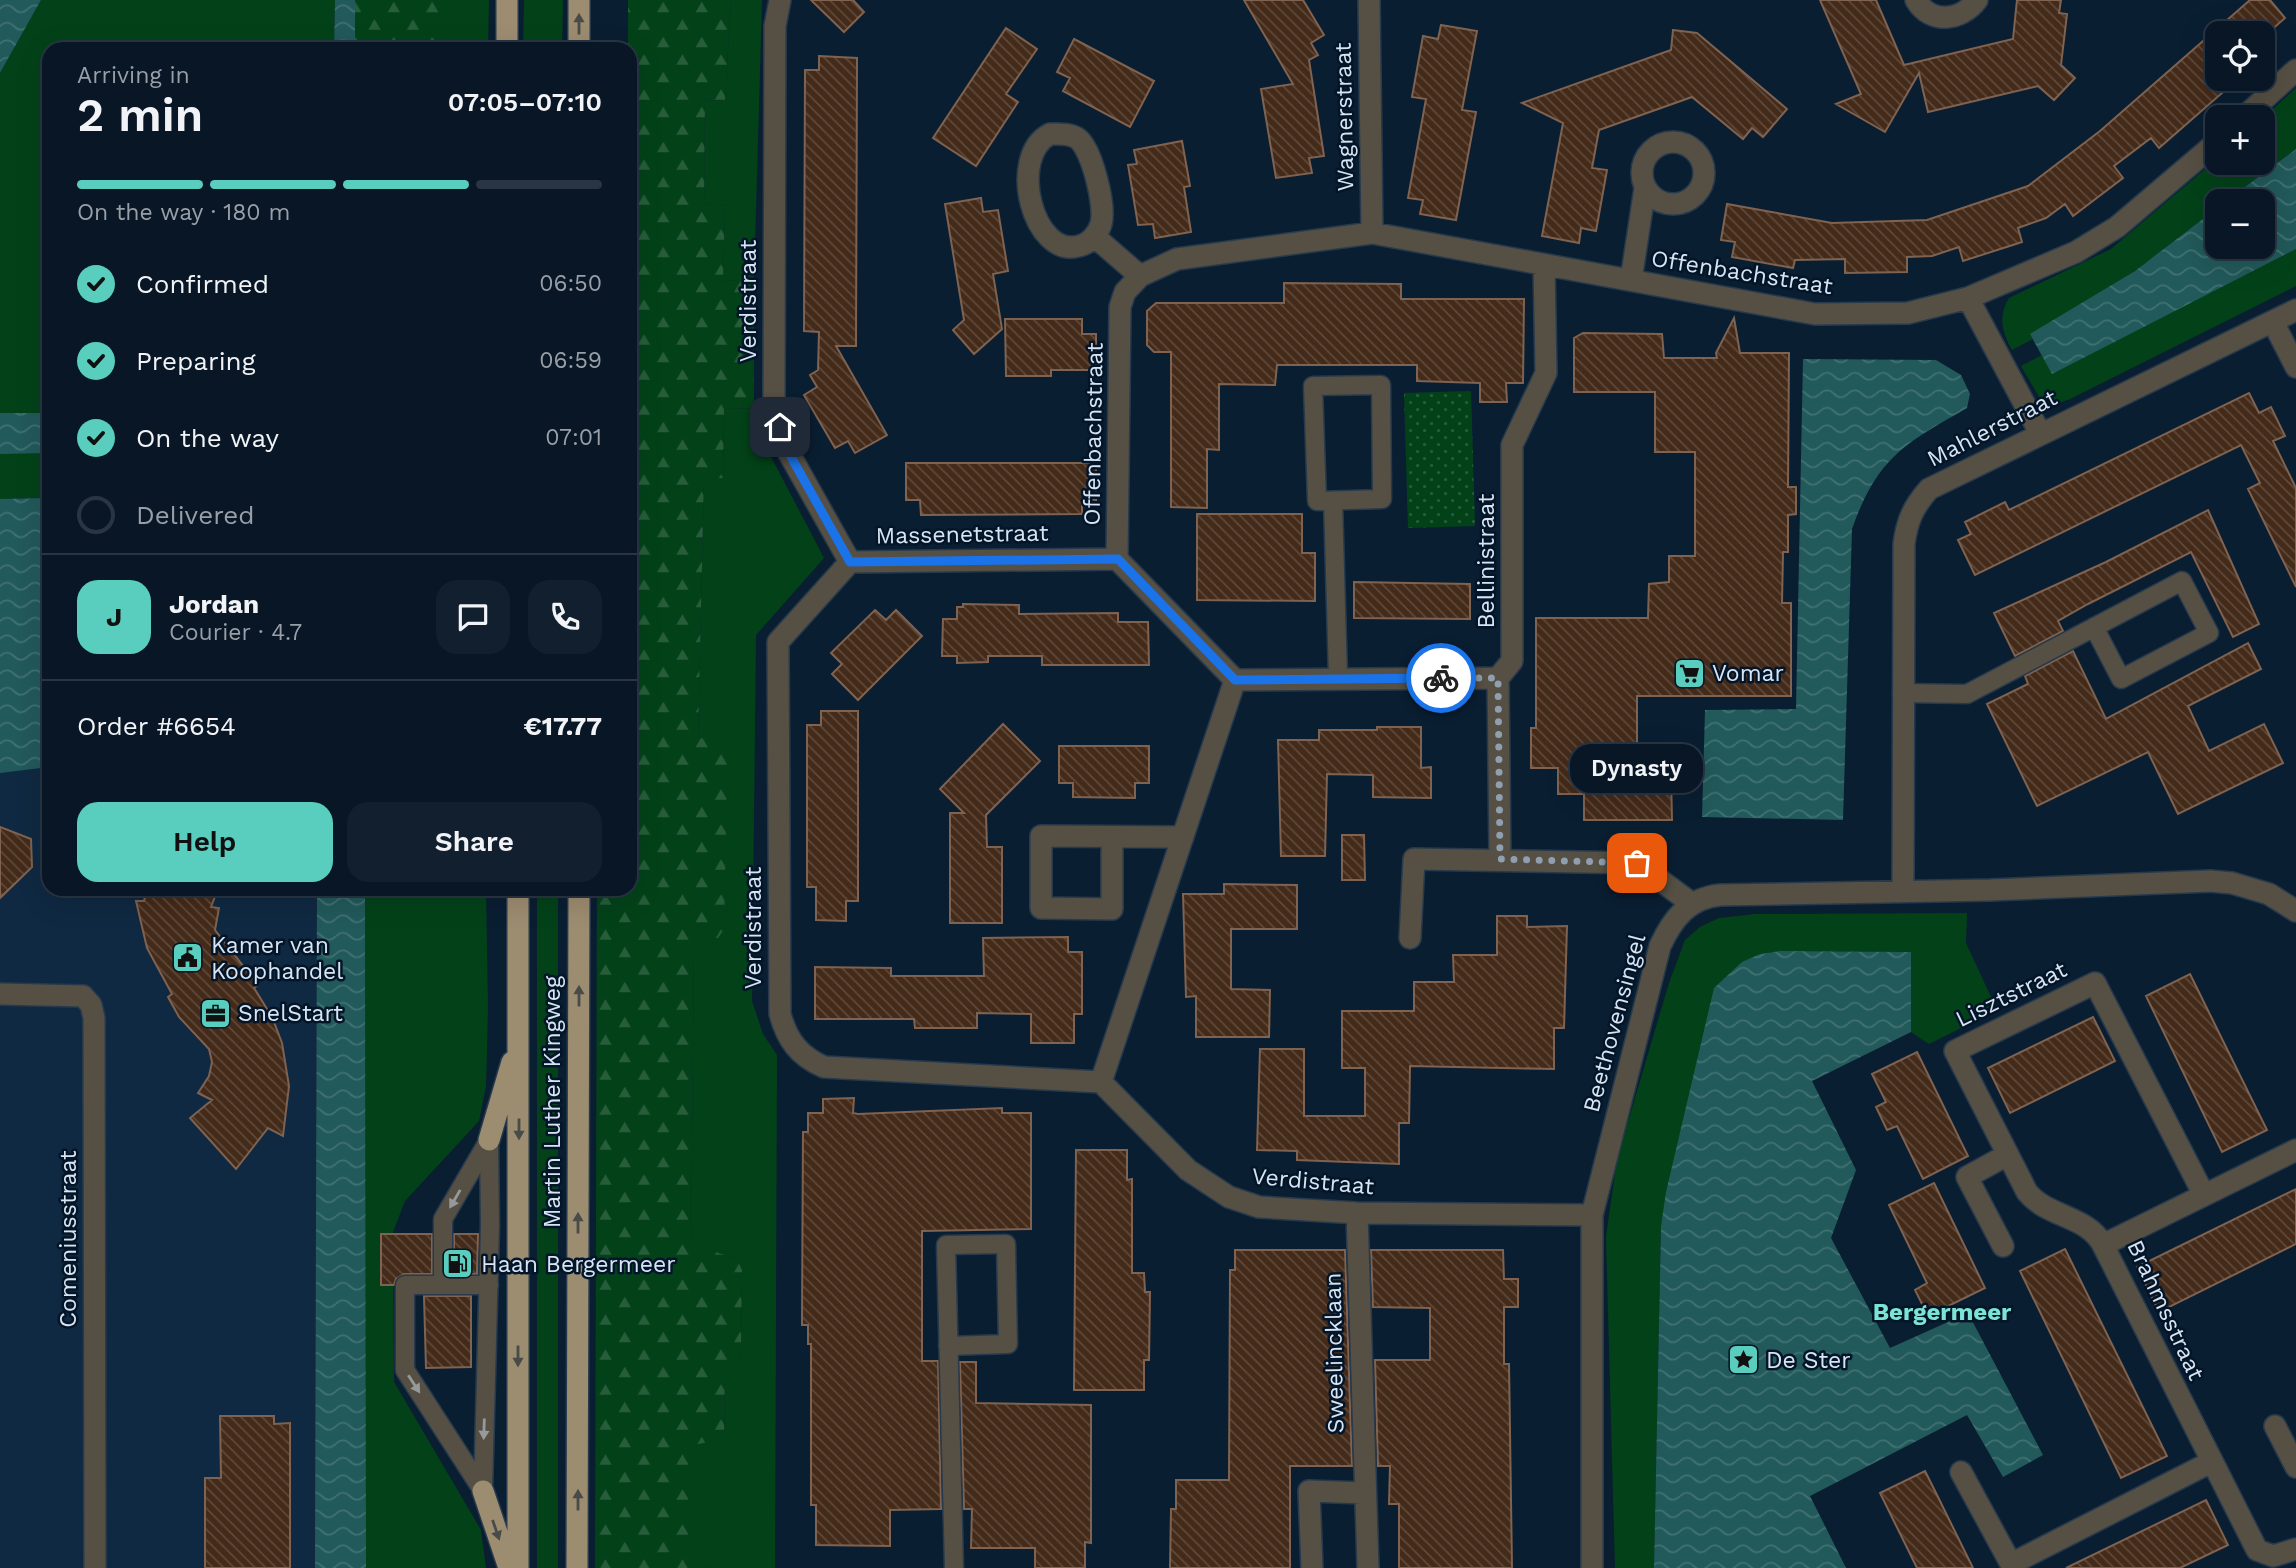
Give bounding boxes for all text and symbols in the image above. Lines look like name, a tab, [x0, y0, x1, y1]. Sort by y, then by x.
one-way arrow	[573, 13, 585, 35]
map controls	[2205, 21, 2275, 259]
button: locate	[2205, 21, 2275, 91]
street label: Wagnerstraat	[1330, 42, 1359, 192]
text: Arriving in	[77, 62, 190, 89]
text: 07:05–07:10	[448, 87, 602, 117]
text: 2 min	[77, 88, 203, 142]
button: +	[2205, 105, 2275, 175]
button: −	[2205, 189, 2275, 259]
text: On the way · 180 m	[77, 199, 290, 226]
street label: Verdistraat	[735, 239, 762, 362]
street label: Offenbachstraat	[1649, 245, 1835, 300]
icon: check	[77, 265, 115, 303]
text: Confirmed	[136, 269, 269, 299]
text: 06:50	[539, 270, 602, 297]
icon: check	[77, 342, 115, 380]
street label: Offenbachstraat	[1078, 342, 1109, 526]
text: Preparing	[136, 346, 256, 376]
text: 06:59	[539, 347, 602, 374]
street label: Mahlerstraat	[1923, 384, 2062, 473]
pin	[750, 397, 810, 457]
icon: home	[761, 408, 799, 446]
icon: check	[77, 419, 115, 457]
text: On the way	[136, 423, 279, 453]
text: 07:01	[545, 424, 602, 451]
street label: Bellinistraat	[1473, 493, 1500, 628]
text: Delivered	[136, 500, 255, 530]
street label: Massenetstraat	[875, 519, 1049, 550]
button: chat	[436, 580, 510, 654]
button: phone	[528, 580, 602, 654]
text: Jordan	[169, 589, 259, 619]
text: J	[106, 602, 122, 632]
text: Courier · 4.7	[169, 619, 302, 646]
courier	[1406, 643, 1476, 713]
supermarket icon: Vomar	[1672, 656, 1706, 690]
icon: bike	[1422, 659, 1460, 697]
place label: Vomar	[1712, 660, 1784, 687]
text: Order #6654	[77, 711, 236, 741]
text: €17.77	[524, 711, 602, 741]
callout: Dynasty	[1570, 744, 1704, 793]
text: Dynasty	[1591, 755, 1682, 782]
button: Help	[77, 802, 333, 882]
button: Share	[347, 802, 602, 882]
pin	[1607, 833, 1667, 893]
icon: bag	[1618, 844, 1656, 882]
street label: Verdistraat	[740, 866, 767, 989]
street label: Beethovensingel	[1578, 931, 1651, 1115]
place label: Kamer van Koophandel	[211, 932, 343, 985]
public building icon: Kamer van Koophandel	[171, 941, 205, 975]
street label: Lisztstraat	[1951, 956, 2071, 1033]
street label: Martin Luther Kingweg	[539, 975, 566, 1228]
one-way arrow	[573, 985, 585, 1007]
office icon: SnelStart	[198, 996, 232, 1030]
place label: SnelStart	[238, 1000, 343, 1027]
one-way arrow	[513, 1118, 525, 1140]
street label: Comeniusstraat	[55, 1150, 82, 1328]
street label: Verdistraat	[1251, 1163, 1376, 1200]
one-way arrow	[448, 1190, 461, 1209]
one-way arrow	[572, 1212, 584, 1234]
street label: Brahmsstraat	[2121, 1236, 2210, 1385]
fuel station icon: Haan Bergermeer	[441, 1247, 475, 1281]
place label: Haan Bergermeer	[481, 1251, 676, 1278]
street label: Sweelincklaan	[1320, 1272, 1349, 1434]
district label: Bergermeer	[1873, 1298, 2012, 1326]
place icon: De Ster	[1726, 1343, 1760, 1377]
one-way arrow	[512, 1345, 524, 1367]
place label: De Ster	[1766, 1347, 1851, 1374]
one-way arrow	[407, 1375, 420, 1394]
one-way arrow	[479, 1418, 490, 1440]
one-way arrow	[572, 1489, 584, 1511]
one-way arrow	[491, 1519, 502, 1540]

